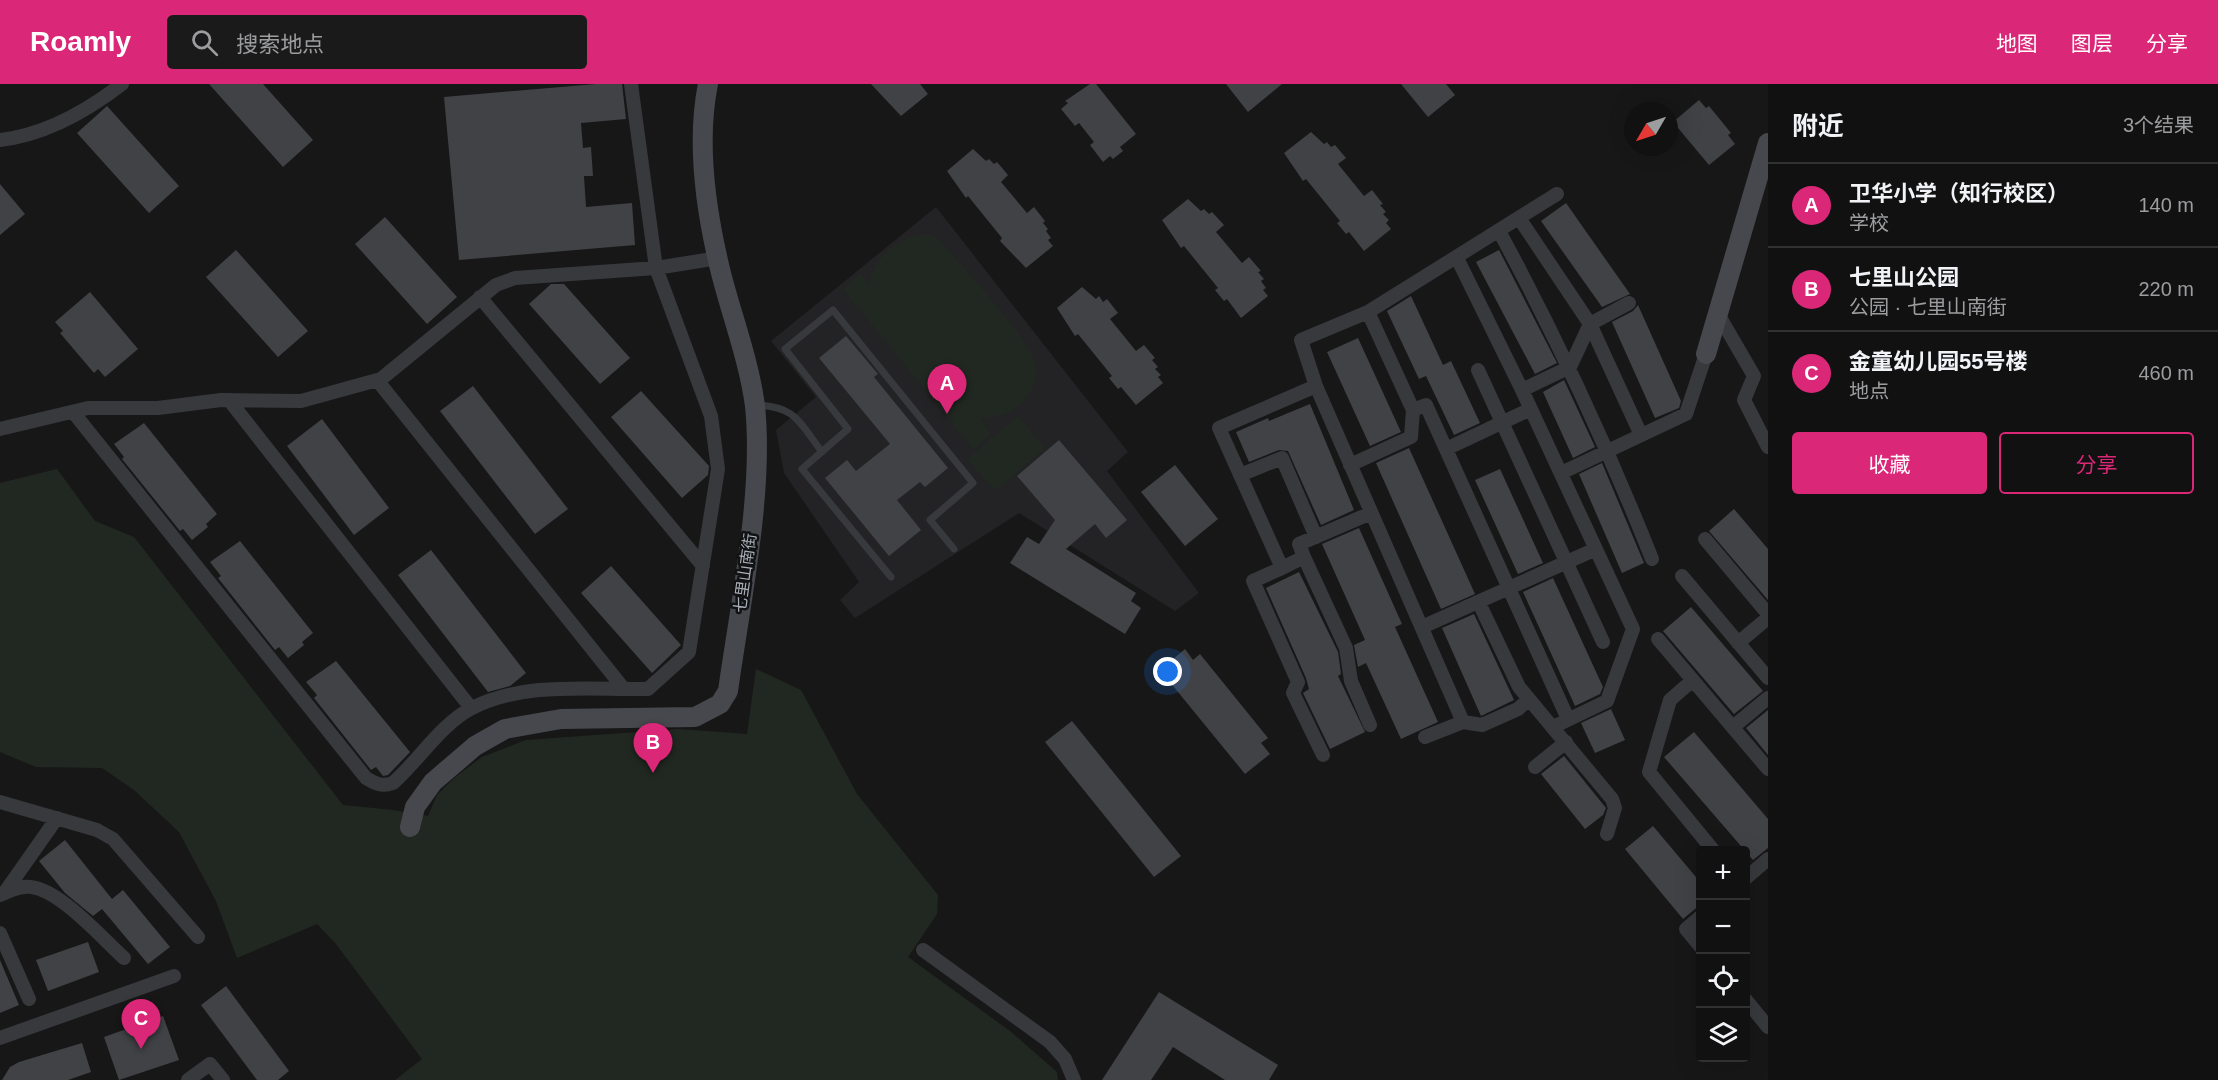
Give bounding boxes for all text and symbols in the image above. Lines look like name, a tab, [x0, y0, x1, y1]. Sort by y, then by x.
search box	[167, 15, 587, 69]
text: Roamly	[30, 26, 131, 57]
icon: search	[188, 26, 221, 59]
text: 搜索地点	[236, 32, 324, 57]
text: 地图	[1996, 32, 2038, 55]
text: 图层	[2071, 32, 2113, 55]
text: 分享	[2146, 32, 2188, 55]
north arrow	[1624, 102, 1678, 156]
text: 附近	[1792, 111, 1844, 141]
text: 3个结果	[2123, 114, 2194, 136]
text: 卫华小学（知行校区）	[1849, 181, 2069, 206]
text: A	[1804, 194, 1819, 216]
text: 140 m	[2138, 194, 2194, 216]
text: 学校	[1849, 212, 1889, 234]
text: 七里山公园	[1849, 265, 1959, 290]
text: B	[1804, 278, 1819, 300]
text: 220 m	[2138, 278, 2194, 300]
text: 公园 · 七里山南街	[1849, 296, 2007, 318]
text: 金童幼儿园55号楼	[1849, 349, 2027, 374]
text: C	[1804, 362, 1819, 384]
text: 460 m	[2138, 362, 2194, 384]
pin: A	[928, 364, 966, 414]
text: 地点	[1849, 380, 1889, 402]
button: 收藏	[1792, 432, 1987, 494]
button: 分享	[1999, 432, 2194, 494]
street label: 七里山南街	[731, 532, 759, 614]
your location	[1153, 657, 1182, 686]
pin: B	[634, 724, 672, 773]
map controls	[1696, 846, 1750, 1062]
button: +	[1696, 846, 1750, 900]
button: −	[1696, 900, 1750, 954]
button: locate	[1696, 954, 1750, 1008]
pin: C	[122, 1000, 160, 1049]
button: layers	[1696, 1008, 1750, 1062]

